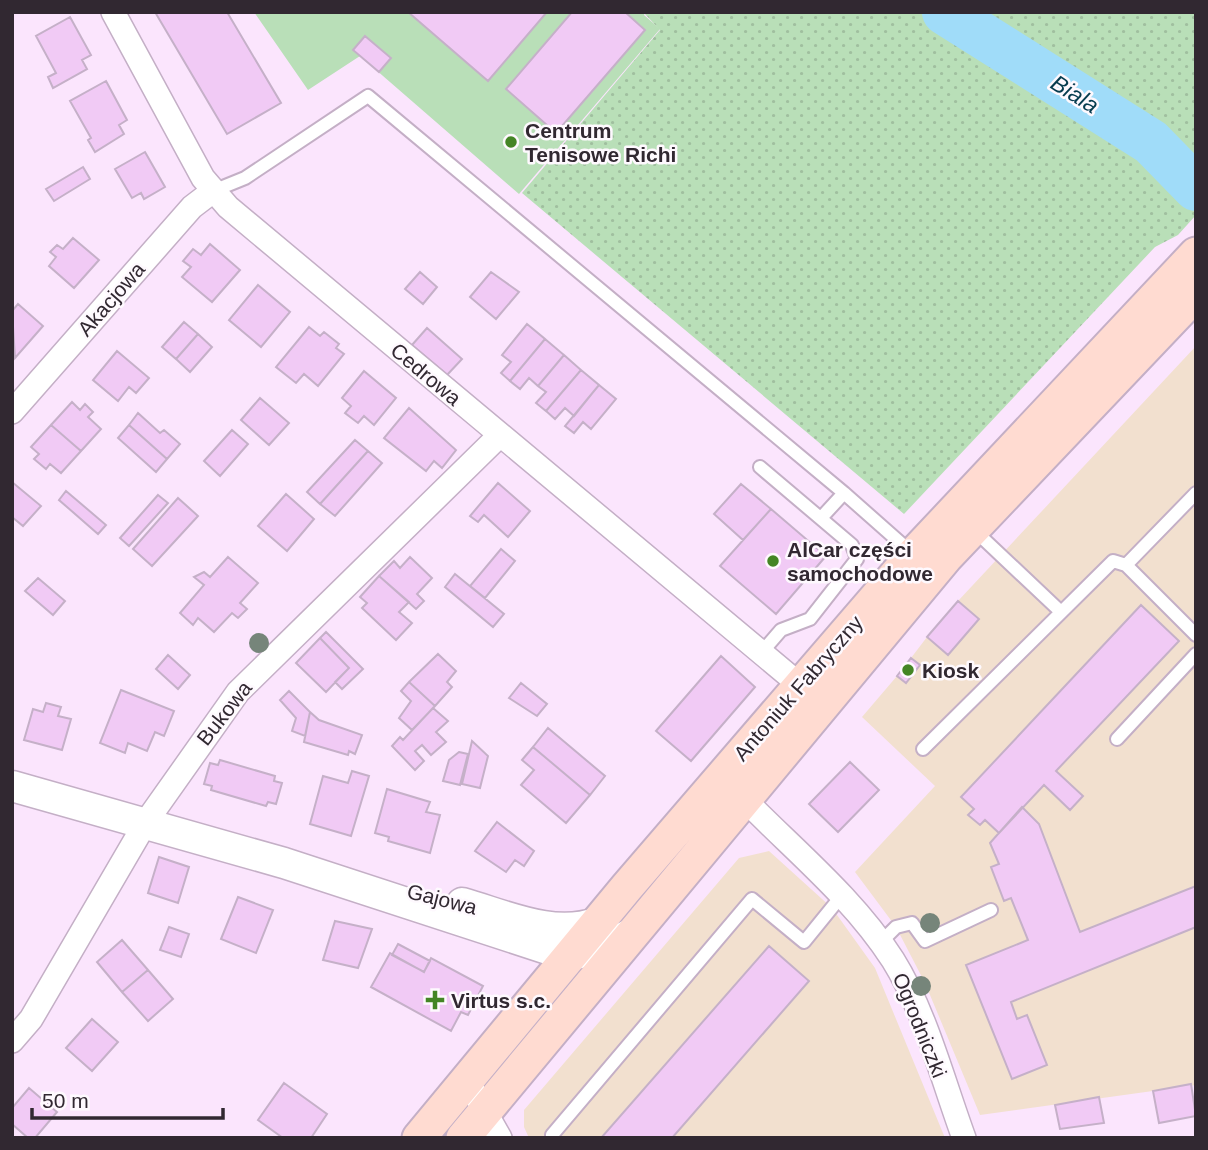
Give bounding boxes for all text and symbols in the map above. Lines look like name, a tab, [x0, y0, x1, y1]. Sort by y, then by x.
water label: Biala	[1046, 69, 1104, 119]
place label: Centrum Tenisowe Richi	[525, 119, 676, 166]
marker: Centrum Tenisowe Richi	[503, 134, 519, 150]
street label: Akacjowa	[73, 257, 149, 340]
street label: Cedrowa	[386, 338, 466, 410]
place label: AlCar części samochodowe	[787, 538, 933, 585]
marker: AlCar części samochodowe	[765, 553, 781, 569]
street label: Antoniuk Fabryczny	[729, 610, 867, 765]
place label: Kiosk	[922, 659, 980, 682]
marker: Kiosk	[900, 662, 916, 678]
street label: Bukowa	[192, 676, 256, 750]
street label: Gajowa	[405, 879, 480, 919]
street label: Ogrodniczki	[889, 969, 951, 1081]
place label: Virtus s.c.	[451, 989, 551, 1012]
marker: Virtus s.c.	[425, 990, 445, 1010]
scale bar	[32, 1076, 222, 1120]
text: 50 m	[42, 1089, 89, 1112]

